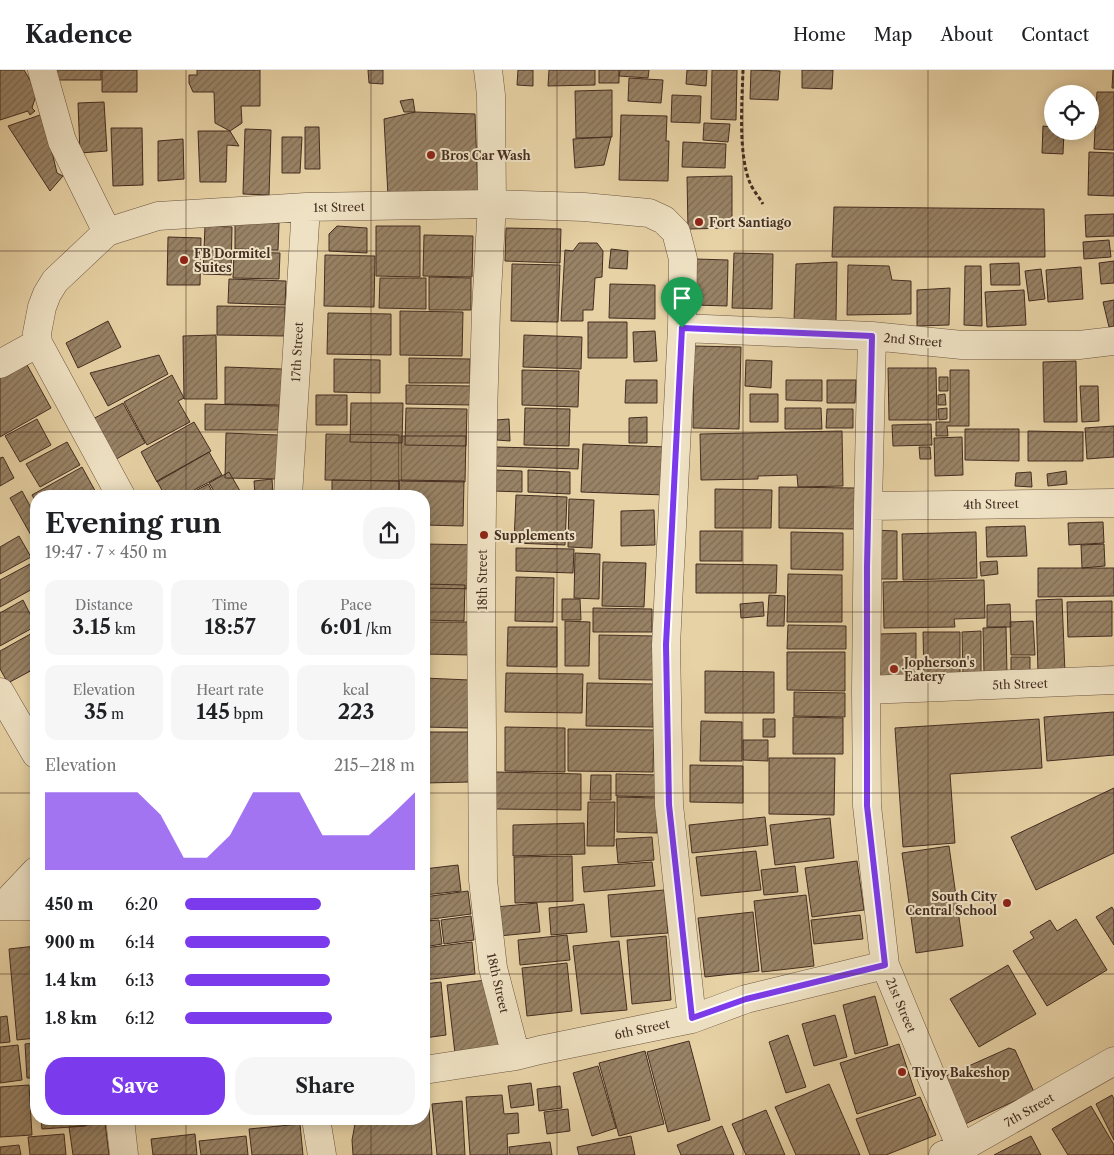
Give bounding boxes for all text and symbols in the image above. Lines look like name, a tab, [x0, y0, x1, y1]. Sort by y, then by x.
text: Kadence	[25, 20, 132, 49]
text: Home	[793, 24, 846, 46]
text: Map	[874, 24, 912, 46]
text: About	[940, 24, 993, 46]
text: Contact	[1021, 24, 1089, 46]
map controls	[1044, 85, 1099, 140]
button: locate	[1044, 85, 1099, 140]
place label: Bros Car Wash	[441, 148, 532, 163]
marker: Bros Car Wash	[425, 149, 437, 161]
street label: 1st Street	[313, 199, 366, 215]
place label: Fort Santiago	[709, 215, 792, 230]
marker: Fort Santiago	[693, 216, 705, 228]
place label: FB Dormitel Suites	[194, 246, 270, 275]
marker: FB Dormitel Suites	[178, 254, 190, 266]
pin	[661, 277, 703, 328]
icon: arrive	[668, 284, 696, 312]
street label: 17th Street	[288, 321, 306, 382]
street label: 2nd Street	[883, 330, 944, 350]
street label: 4th Street	[963, 496, 1020, 512]
text: Evening run	[45, 506, 221, 540]
button: share	[363, 507, 415, 559]
place label: Supplements	[494, 528, 575, 543]
marker: Supplements	[478, 529, 490, 541]
text: 19:47 · 7 × 450 m	[45, 542, 167, 562]
street label: 18th Street	[475, 549, 490, 611]
text: Distance	[75, 596, 133, 614]
text: Time	[212, 596, 248, 614]
text: Pace	[340, 596, 372, 614]
text: 3.15	[72, 614, 111, 639]
text: 18:57	[204, 614, 256, 639]
text: 6:01	[320, 614, 362, 639]
text: km	[111, 620, 136, 638]
text: /km	[362, 620, 392, 638]
place label: Jopherson's Eatery	[902, 655, 975, 684]
marker: Jopherson's Eatery	[888, 663, 900, 675]
street label: 5th Street	[992, 676, 1049, 692]
text: Elevation	[73, 681, 135, 699]
text: Heart rate	[196, 681, 264, 699]
text: kcal	[343, 681, 369, 699]
text: 35	[84, 699, 107, 724]
text: 145	[196, 699, 230, 724]
text: 223	[338, 699, 374, 724]
text: m	[107, 705, 124, 723]
text: bpm	[230, 705, 264, 723]
text: Elevation	[45, 755, 116, 775]
text: 215–218 m	[334, 755, 415, 775]
place label: South City Central School	[905, 889, 998, 918]
text: 450 m	[45, 894, 93, 914]
text: 6:20	[125, 894, 158, 914]
marker: South City Central School	[1001, 897, 1013, 909]
text: 900 m	[45, 932, 95, 952]
text: 6:14	[125, 932, 155, 952]
street label: 18th Street	[484, 952, 512, 1015]
text: 1.4 km	[45, 970, 97, 990]
text: 6:13	[125, 970, 154, 990]
street label: 21st Street	[883, 975, 920, 1036]
text: 1.8 km	[45, 1008, 97, 1028]
text: 6:12	[125, 1008, 155, 1028]
street label: 6th Street	[613, 1016, 672, 1042]
button: Save	[45, 1057, 225, 1115]
button: Share	[235, 1057, 415, 1115]
place label: Tiyoy Bakeshop	[912, 1065, 1010, 1080]
marker: Tiyoy Bakeshop	[896, 1066, 908, 1078]
street label: 7th Street	[1001, 1089, 1057, 1130]

